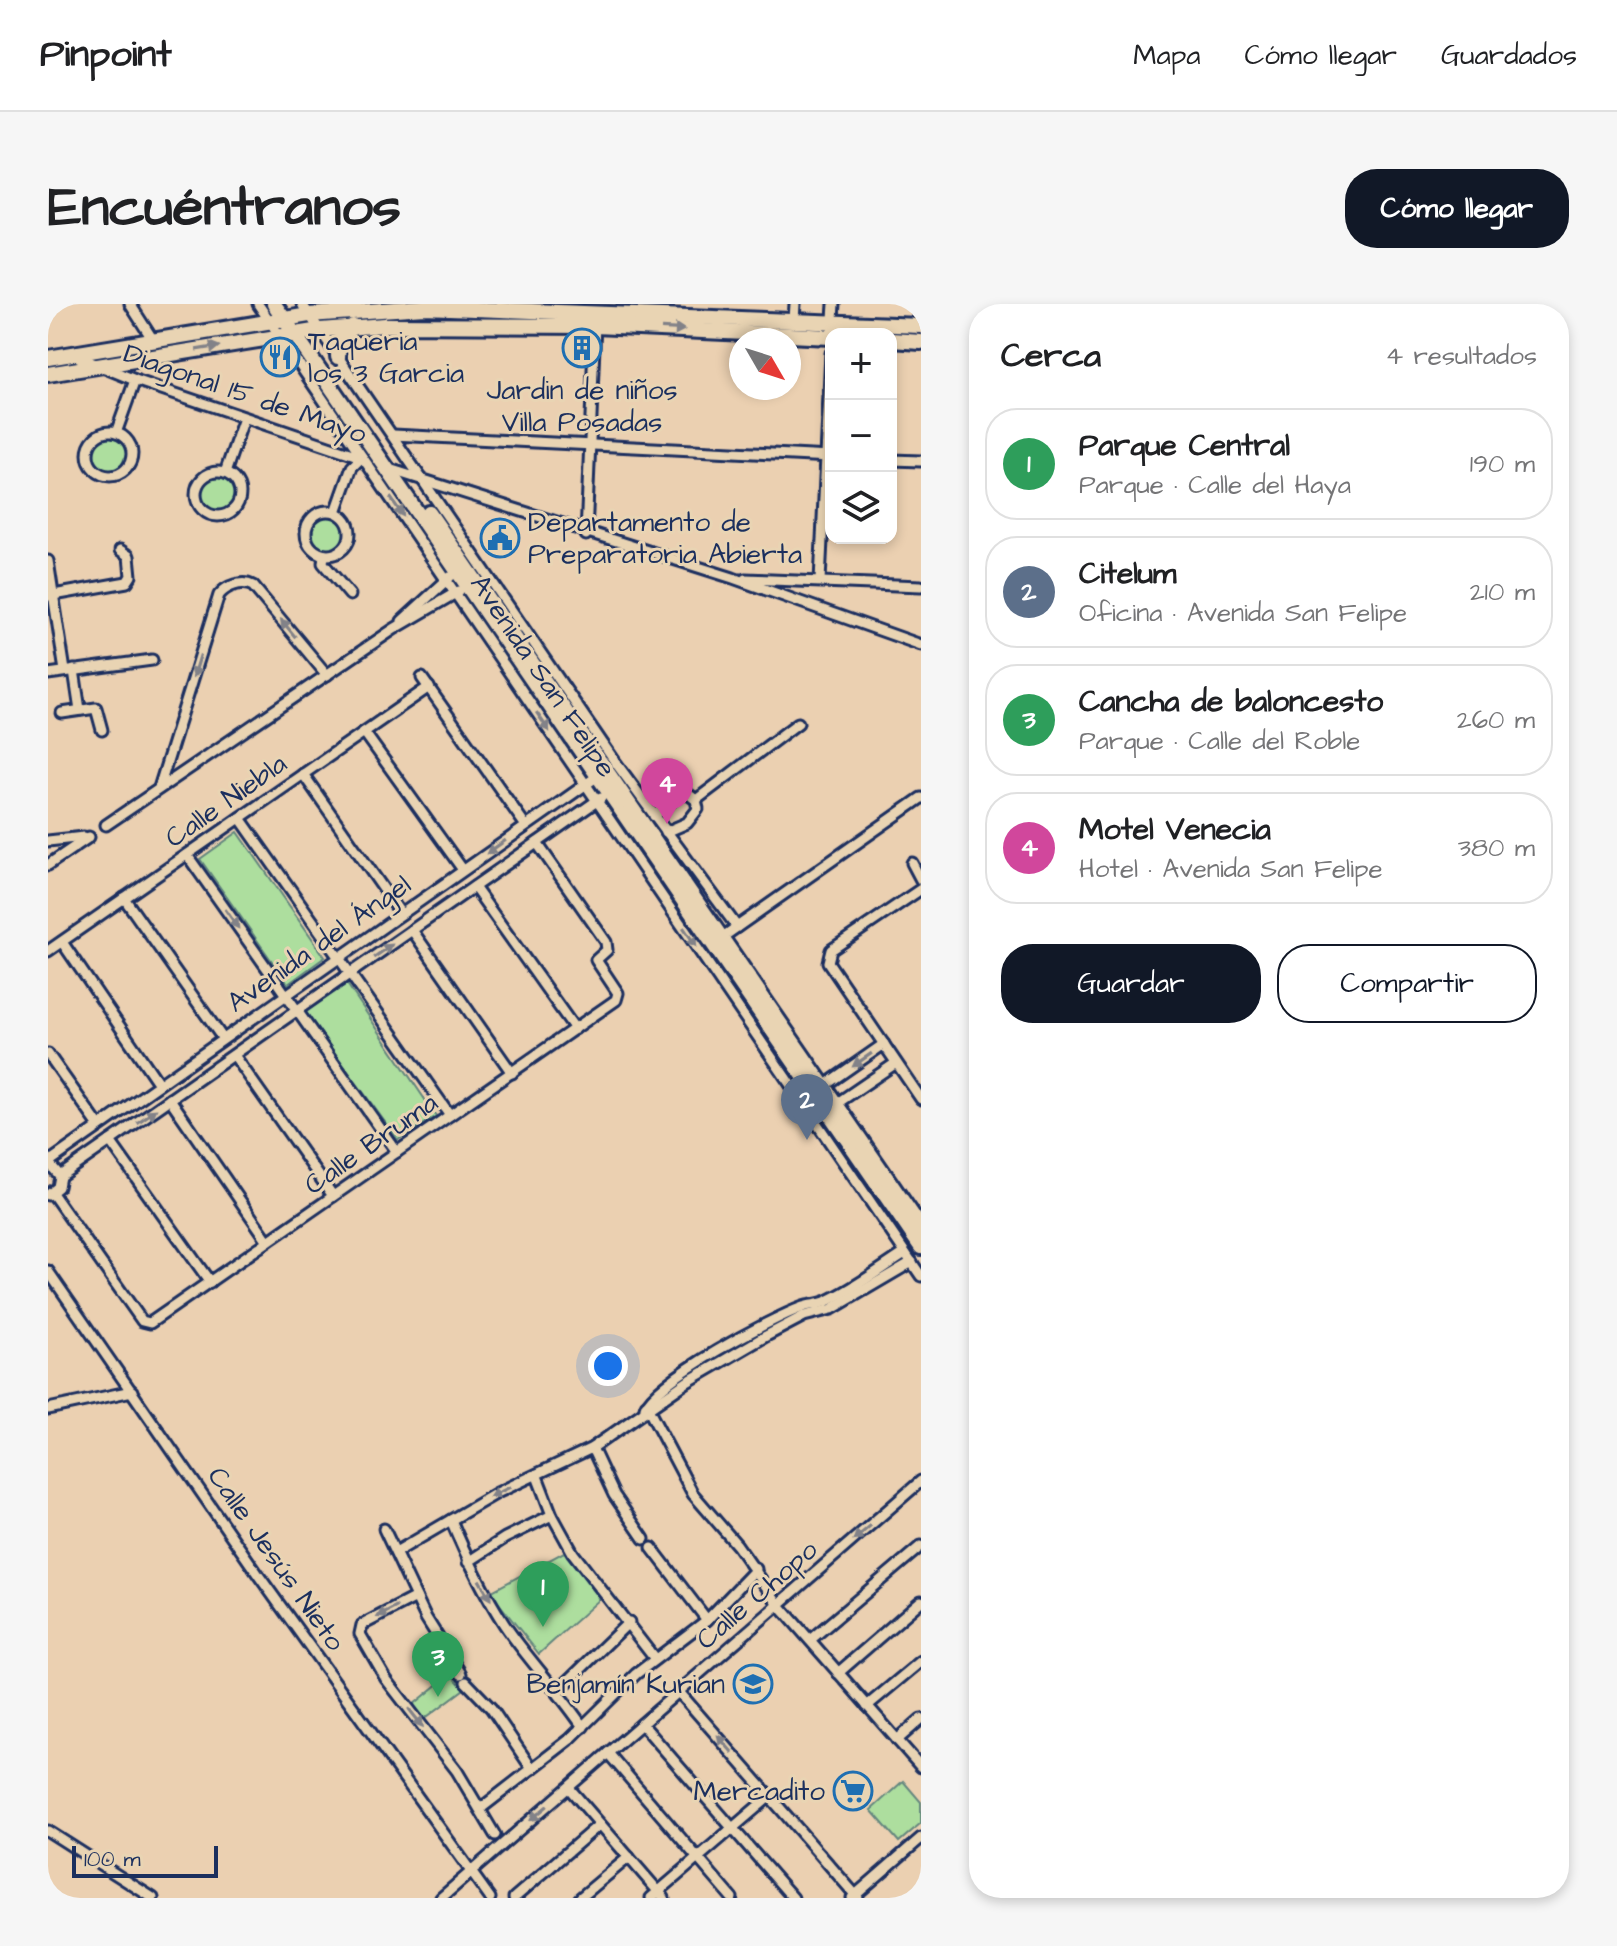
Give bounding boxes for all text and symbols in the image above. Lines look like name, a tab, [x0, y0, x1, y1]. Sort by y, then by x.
text: Pinpoint	[40, 29, 172, 81]
text: Mapa	[1133, 36, 1201, 75]
text: Cómo llegar	[1245, 36, 1397, 75]
text: Guardados	[1441, 36, 1577, 75]
text: Encuéntranos	[48, 169, 401, 247]
button: Cómo llegar	[1345, 169, 1569, 248]
place label: Taqueria los 3 Garcia	[308, 322, 464, 393]
one-way arrow	[661, 323, 686, 336]
building icon: Jardin de niños Villa Posadas	[561, 327, 603, 369]
north arrow	[729, 328, 801, 400]
map controls	[825, 328, 897, 544]
button: +	[825, 328, 897, 400]
text: Cerca	[1001, 332, 1101, 380]
street label: Diagonal 15 de Mayo	[118, 334, 372, 456]
restaurant icon: Taqueria los 3 Garcia	[259, 336, 301, 378]
text: 4 resultados	[1385, 338, 1537, 374]
one-way arrow	[196, 341, 221, 354]
place label: Jardin de niños Villa Posadas	[486, 371, 678, 442]
button: −	[825, 400, 897, 472]
text: Parque Central	[1079, 425, 1290, 467]
text: 1	[1027, 446, 1031, 482]
text: 190 m	[1470, 446, 1535, 482]
text: Parque · Calle del Haya	[1079, 467, 1351, 503]
button: layers	[825, 472, 897, 544]
one-way arrow	[389, 497, 404, 518]
place label: Departamento de Preparatoria Abierta	[528, 503, 802, 574]
public building icon: Departamento de Preparatoria Abierta	[479, 517, 521, 559]
text: Citelum	[1079, 553, 1176, 595]
street label: Avenida San Felipe	[461, 567, 625, 785]
text: 2	[1022, 574, 1036, 610]
text: 210 m	[1470, 574, 1535, 610]
text: Oficina · Avenida San Felipe	[1079, 595, 1407, 631]
one-way arrow	[280, 618, 297, 639]
one-way arrow	[190, 654, 203, 678]
text: Cancha de baloncesto	[1079, 681, 1383, 723]
text: 3	[1022, 702, 1036, 738]
text: 260 m	[1457, 702, 1535, 738]
one-way arrow	[535, 711, 550, 733]
text: Parque · Calle del Roble	[1079, 723, 1360, 759]
street label: Calle Niebla	[157, 745, 295, 857]
pin: 4	[641, 758, 693, 824]
text: Motel Venecia	[1079, 809, 1271, 851]
text: 4	[1020, 830, 1038, 866]
text: 380 m	[1458, 830, 1535, 866]
one-way arrow	[486, 839, 507, 854]
text: Hotel · Avenida San Felipe	[1079, 851, 1383, 887]
street label: Avenida del Ángel	[219, 866, 420, 1023]
one-way arrow	[224, 908, 239, 929]
one-way arrow	[682, 926, 697, 947]
one-way arrow	[372, 944, 393, 959]
button: Guardar	[1001, 944, 1261, 1023]
button: Compartir	[1277, 944, 1537, 1023]
one-way arrow	[852, 1052, 873, 1067]
pin: 2	[781, 1074, 833, 1140]
street label: Calle Bruma	[296, 1084, 446, 1204]
one-way arrow	[136, 1109, 157, 1124]
your location	[588, 1346, 628, 1386]
street label: Calle Jesús Nieto	[198, 1459, 354, 1659]
one-way arrow	[489, 1485, 512, 1499]
one-way arrow	[853, 1523, 872, 1541]
street label: Calle Chopo	[688, 1531, 827, 1659]
pin: 1	[517, 1561, 569, 1627]
one-way arrow	[478, 1579, 492, 1601]
one-way arrow	[375, 1605, 398, 1618]
pin: 3	[412, 1631, 464, 1697]
school or university icon: Benjamín Kurian	[732, 1663, 774, 1705]
place label: Benjamín Kurian	[526, 1665, 725, 1704]
one-way arrow	[408, 1708, 424, 1728]
one-way arrow	[716, 1734, 734, 1753]
supermarket icon: Mercadito	[832, 1770, 874, 1812]
place label: Mercadito	[694, 1772, 825, 1811]
one-way arrow	[529, 1804, 549, 1821]
scale bar	[72, 1842, 218, 1878]
text: 100 m	[84, 1844, 141, 1875]

